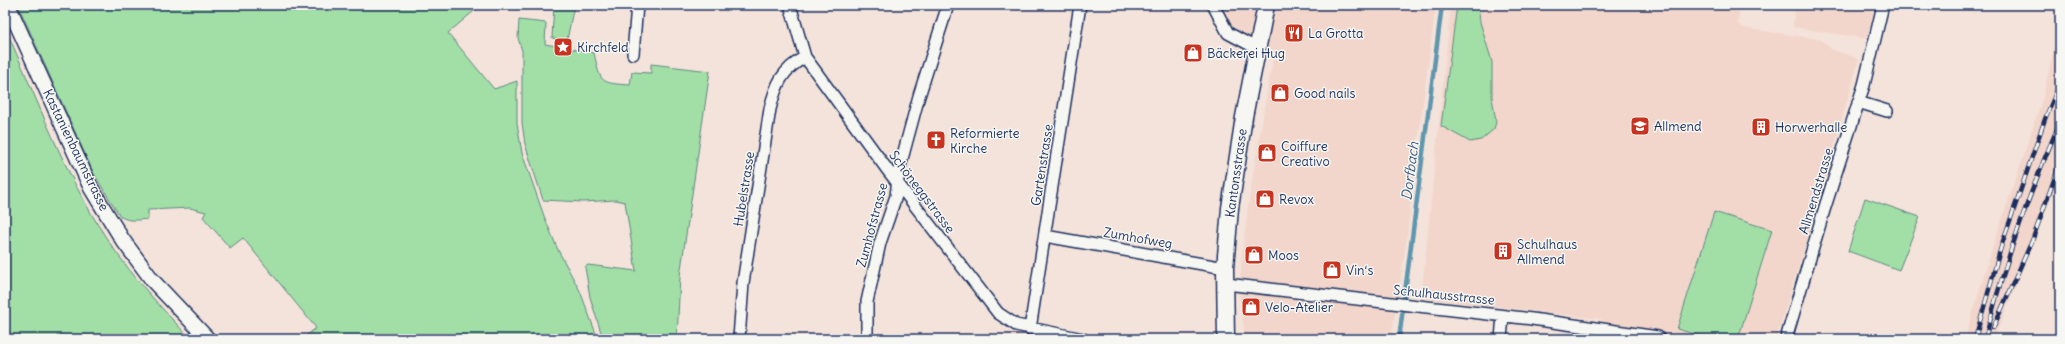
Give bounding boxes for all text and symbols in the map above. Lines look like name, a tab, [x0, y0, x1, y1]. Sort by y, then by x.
restaurant icon: La Grotta	[1283, 22, 1305, 44]
place label: La Grotta	[1308, 25, 1363, 42]
place icon: Kirchfeld	[552, 36, 574, 58]
place label: Kirchfeld	[577, 39, 629, 56]
shop icon: Bäckerei Hug	[1182, 42, 1204, 64]
place label: Bäckerei Hug	[1207, 45, 1285, 62]
shop icon: Good nails	[1269, 82, 1291, 104]
place label: Good nails	[1294, 85, 1356, 102]
street label: Kastanienbaumstrasse	[39, 86, 113, 214]
school or university icon: Allmend	[1629, 115, 1651, 137]
building icon: Horwerhalle	[1750, 116, 1772, 138]
place label: Allmend	[1654, 118, 1702, 135]
place label: Horwerhalle	[1775, 119, 1847, 136]
street label: Gartenstrasse	[1027, 123, 1057, 207]
place label: Reformierte Kirche	[950, 125, 1020, 157]
street label: Kantonsstrasse	[1221, 127, 1251, 219]
church icon: Reformierte Kirche	[925, 129, 947, 151]
place label: Coiffure Creativo	[1281, 138, 1330, 170]
water label: Dorfbach	[1397, 140, 1423, 201]
shop icon: Coiffure Creativo	[1256, 142, 1278, 164]
street label: Allmendstrasse	[1795, 146, 1837, 236]
street label: Schöneggstrasse	[885, 147, 959, 237]
street label: Hubelstrasse	[730, 150, 758, 228]
street label: Zumhofstrasse	[853, 181, 891, 269]
shop icon: Revox	[1254, 188, 1276, 210]
place label: Revox	[1279, 191, 1314, 208]
street label: Zumhofweg	[1102, 224, 1174, 252]
place label: Schulhaus Allmend	[1517, 236, 1577, 268]
building icon: Schulhaus Allmend	[1492, 240, 1514, 262]
shop icon: Moos	[1243, 244, 1265, 266]
place label: Moos	[1268, 247, 1299, 264]
shop icon: Vin‘s	[1321, 259, 1343, 281]
place label: Vin‘s	[1346, 262, 1373, 279]
street label: Schulhausstrasse	[1392, 281, 1496, 309]
shop icon: Velo-Atelier	[1240, 296, 1262, 318]
place label: Velo-Atelier	[1265, 299, 1334, 316]

